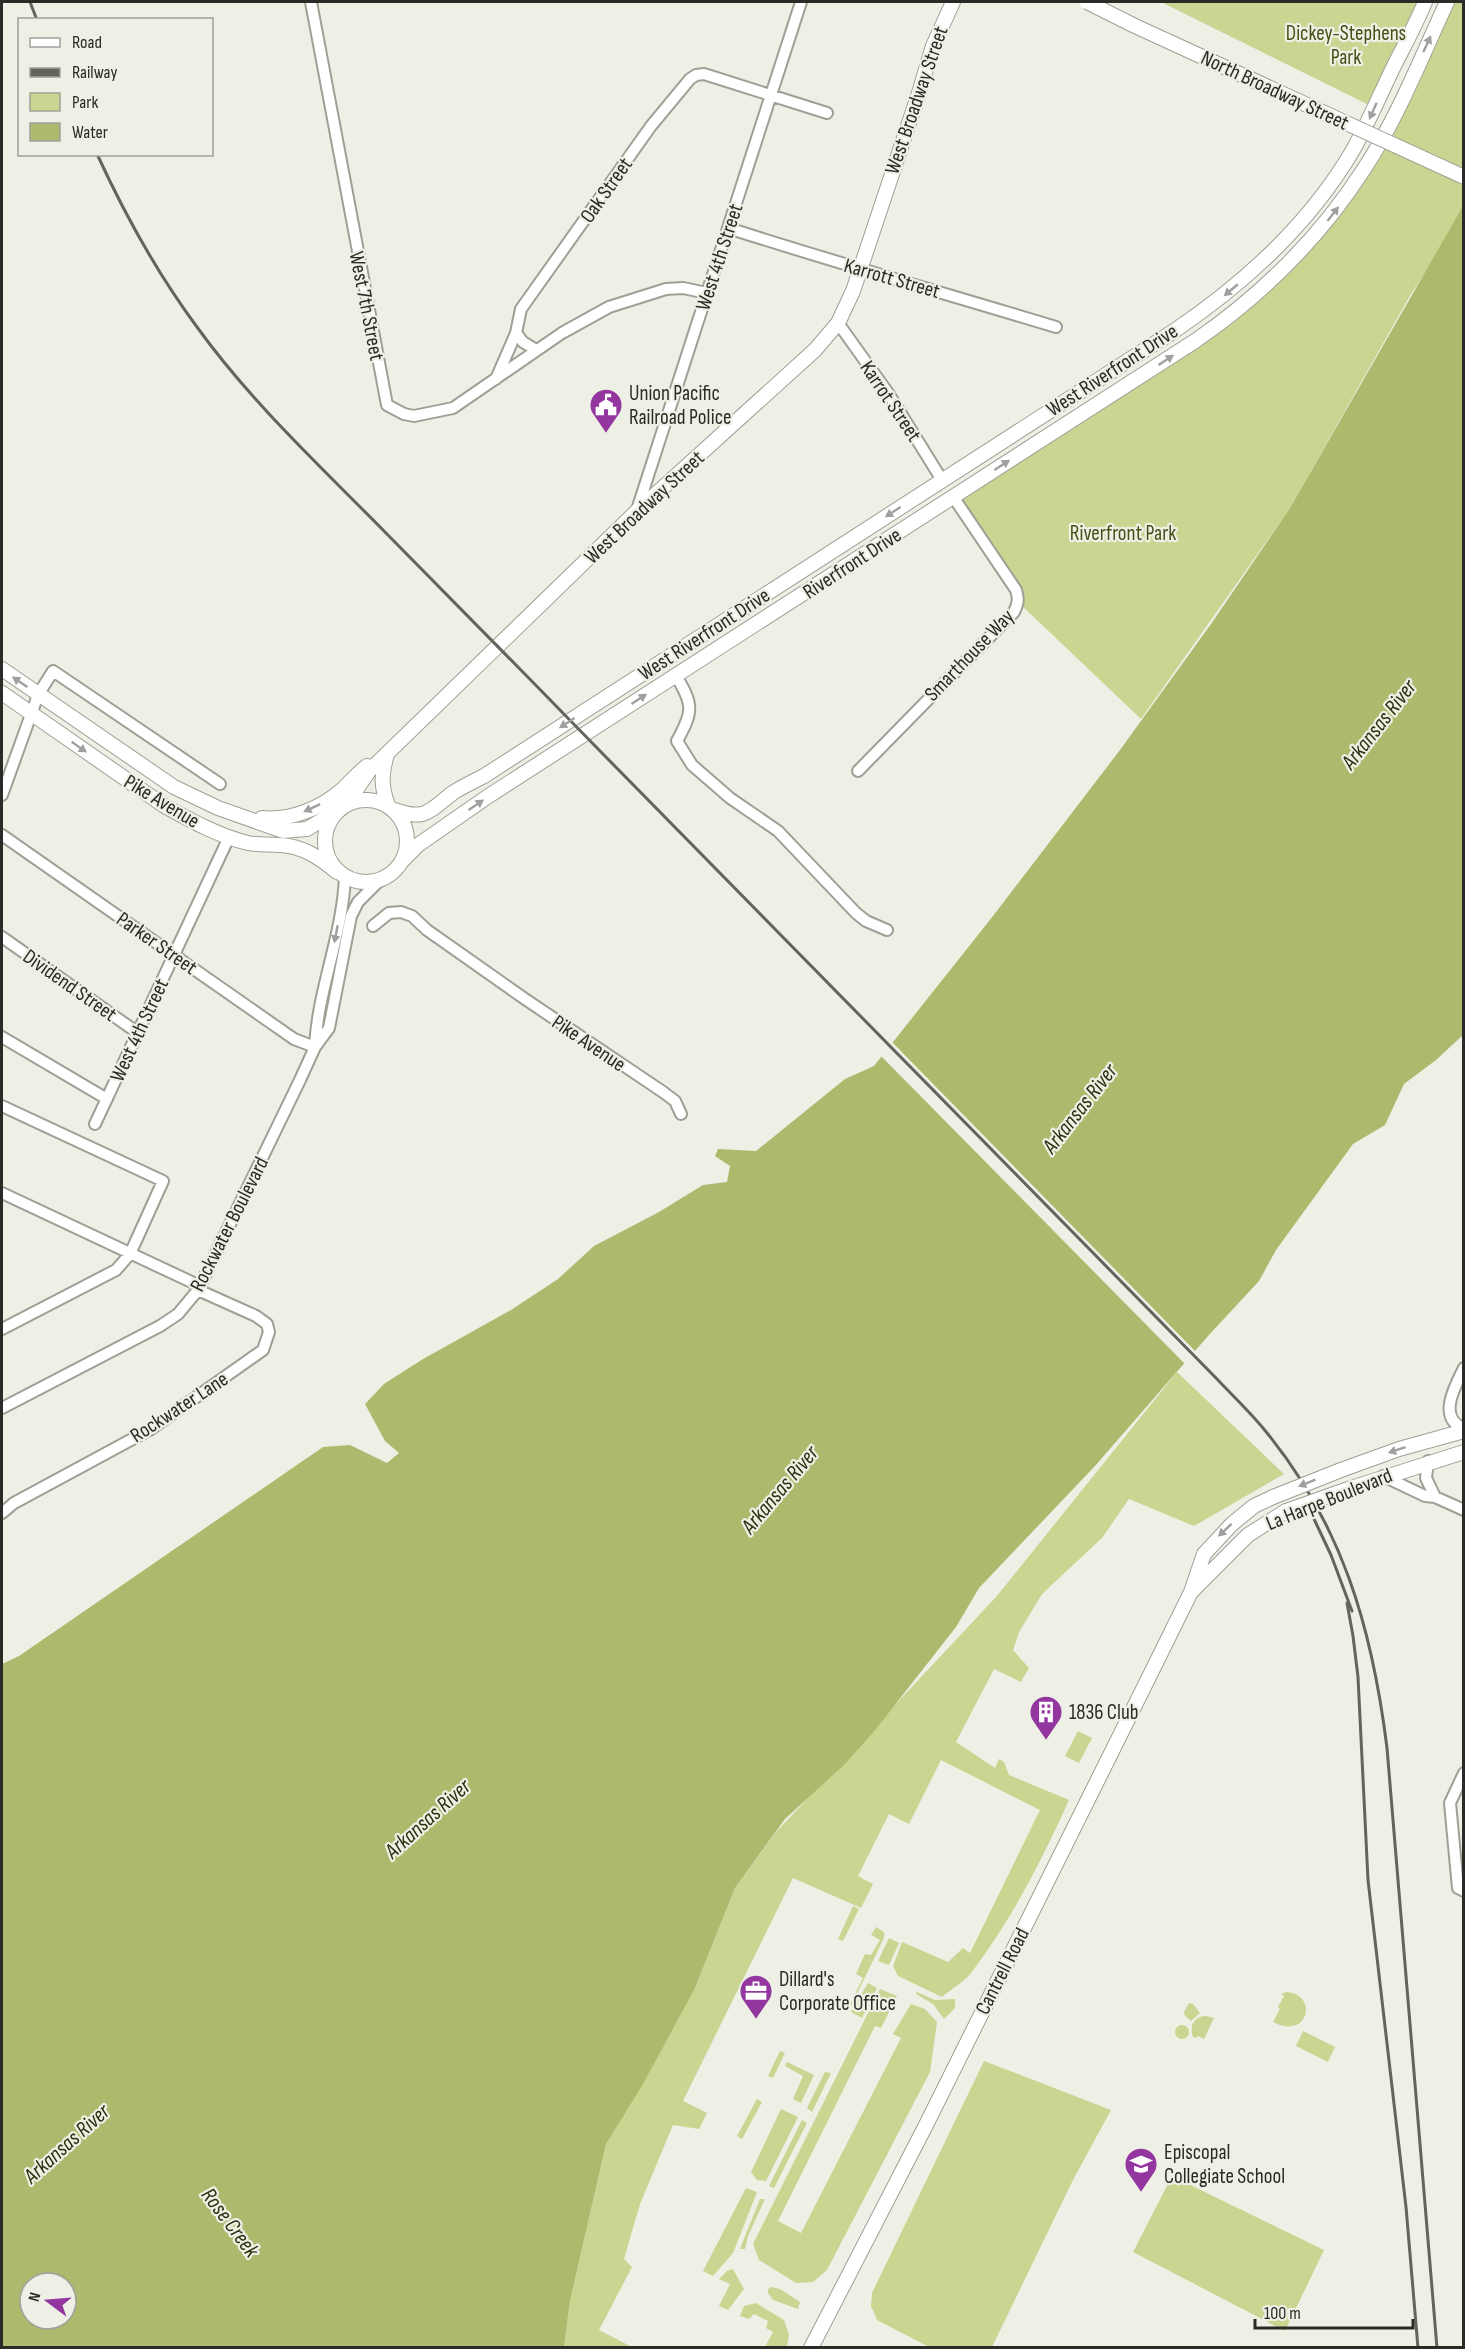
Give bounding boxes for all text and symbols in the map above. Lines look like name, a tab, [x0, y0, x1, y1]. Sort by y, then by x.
legend	[18, 18, 213, 156]
park label: Dickey-Stephens Park	[1286, 21, 1406, 70]
street label: West Broadway Street	[879, 23, 953, 177]
text: Road	[72, 32, 102, 53]
one-way arrow	[1423, 36, 1432, 53]
street label: North Broadway Street	[1197, 45, 1353, 136]
text: Railway	[72, 62, 117, 83]
text: Park	[72, 92, 98, 113]
one-way arrow	[1368, 103, 1378, 121]
text: Water	[72, 122, 108, 143]
street label: Oak Street	[575, 153, 638, 228]
street label: West 4th Street	[690, 201, 748, 314]
one-way arrow	[1326, 206, 1339, 222]
street label: West 7th Street	[344, 249, 389, 363]
street label: Karrott Street	[841, 253, 943, 304]
one-way arrow	[1224, 283, 1239, 296]
street label: West Riverfront Drive	[1042, 319, 1183, 422]
one-way arrow	[1158, 354, 1174, 365]
street label: Karrot Street	[855, 356, 927, 446]
place label: Union Pacific Railroad Police	[629, 381, 731, 430]
public building icon: Union Pacific Railroad Police	[588, 387, 624, 434]
street label: West Broadway Street	[579, 445, 709, 569]
one-way arrow	[994, 460, 1010, 471]
one-way arrow	[885, 506, 901, 517]
park label: Riverfront Park	[1070, 521, 1176, 546]
street label: Riverfront Drive	[798, 522, 906, 604]
street label: West Riverfront Drive	[634, 583, 775, 686]
street label: Smarthouse Way	[919, 604, 1019, 707]
water label: Arkansas River	[1335, 674, 1423, 776]
one-way arrow	[12, 677, 28, 688]
one-way arrow	[631, 694, 648, 705]
one-way arrow	[559, 717, 575, 729]
one-way arrow	[71, 741, 87, 753]
street label: Pike Avenue	[119, 769, 204, 834]
one-way arrow	[467, 799, 483, 811]
one-way arrow	[303, 803, 321, 813]
street label: Parker Street	[112, 907, 202, 980]
one-way arrow	[331, 925, 340, 944]
street label: Dividend Street	[18, 944, 121, 1027]
street label: West 4th Street	[105, 975, 174, 1086]
street label: Pike Avenue	[547, 1010, 630, 1077]
water label: Arkansas River	[1036, 1058, 1124, 1160]
street label: Rockwater Boulevard	[185, 1153, 274, 1296]
street label: Rockwater Lane	[126, 1367, 233, 1448]
water label: Arkansas River	[735, 1440, 825, 1540]
one-way arrow	[1388, 1446, 1406, 1455]
street label: La Harpe Boulevard	[1262, 1463, 1396, 1536]
one-way arrow	[1298, 1479, 1316, 1488]
one-way arrow	[1218, 1523, 1233, 1537]
building icon: 1836 Club	[1028, 1694, 1064, 1741]
place label: 1836 Club	[1069, 1700, 1138, 1725]
water label: Arkansas River	[379, 1773, 477, 1865]
street label: Cantrell Road	[970, 1924, 1035, 2019]
place label: Dillard's Corporate Office	[779, 1967, 896, 2016]
office icon: Dillard's Corporate Office	[738, 1973, 774, 2020]
water label: Arkansas River	[18, 2098, 116, 2190]
place label: Episcopal Collegiate School	[1164, 2140, 1285, 2189]
school or university icon: Episcopal Collegiate School	[1123, 2146, 1159, 2193]
water label: Rose Creek	[195, 2183, 265, 2264]
north arrow	[18, 2271, 78, 2331]
text: N	[25, 2291, 45, 2304]
scale bar	[1255, 2292, 1412, 2330]
text: 100 m	[1264, 2303, 1301, 2324]

